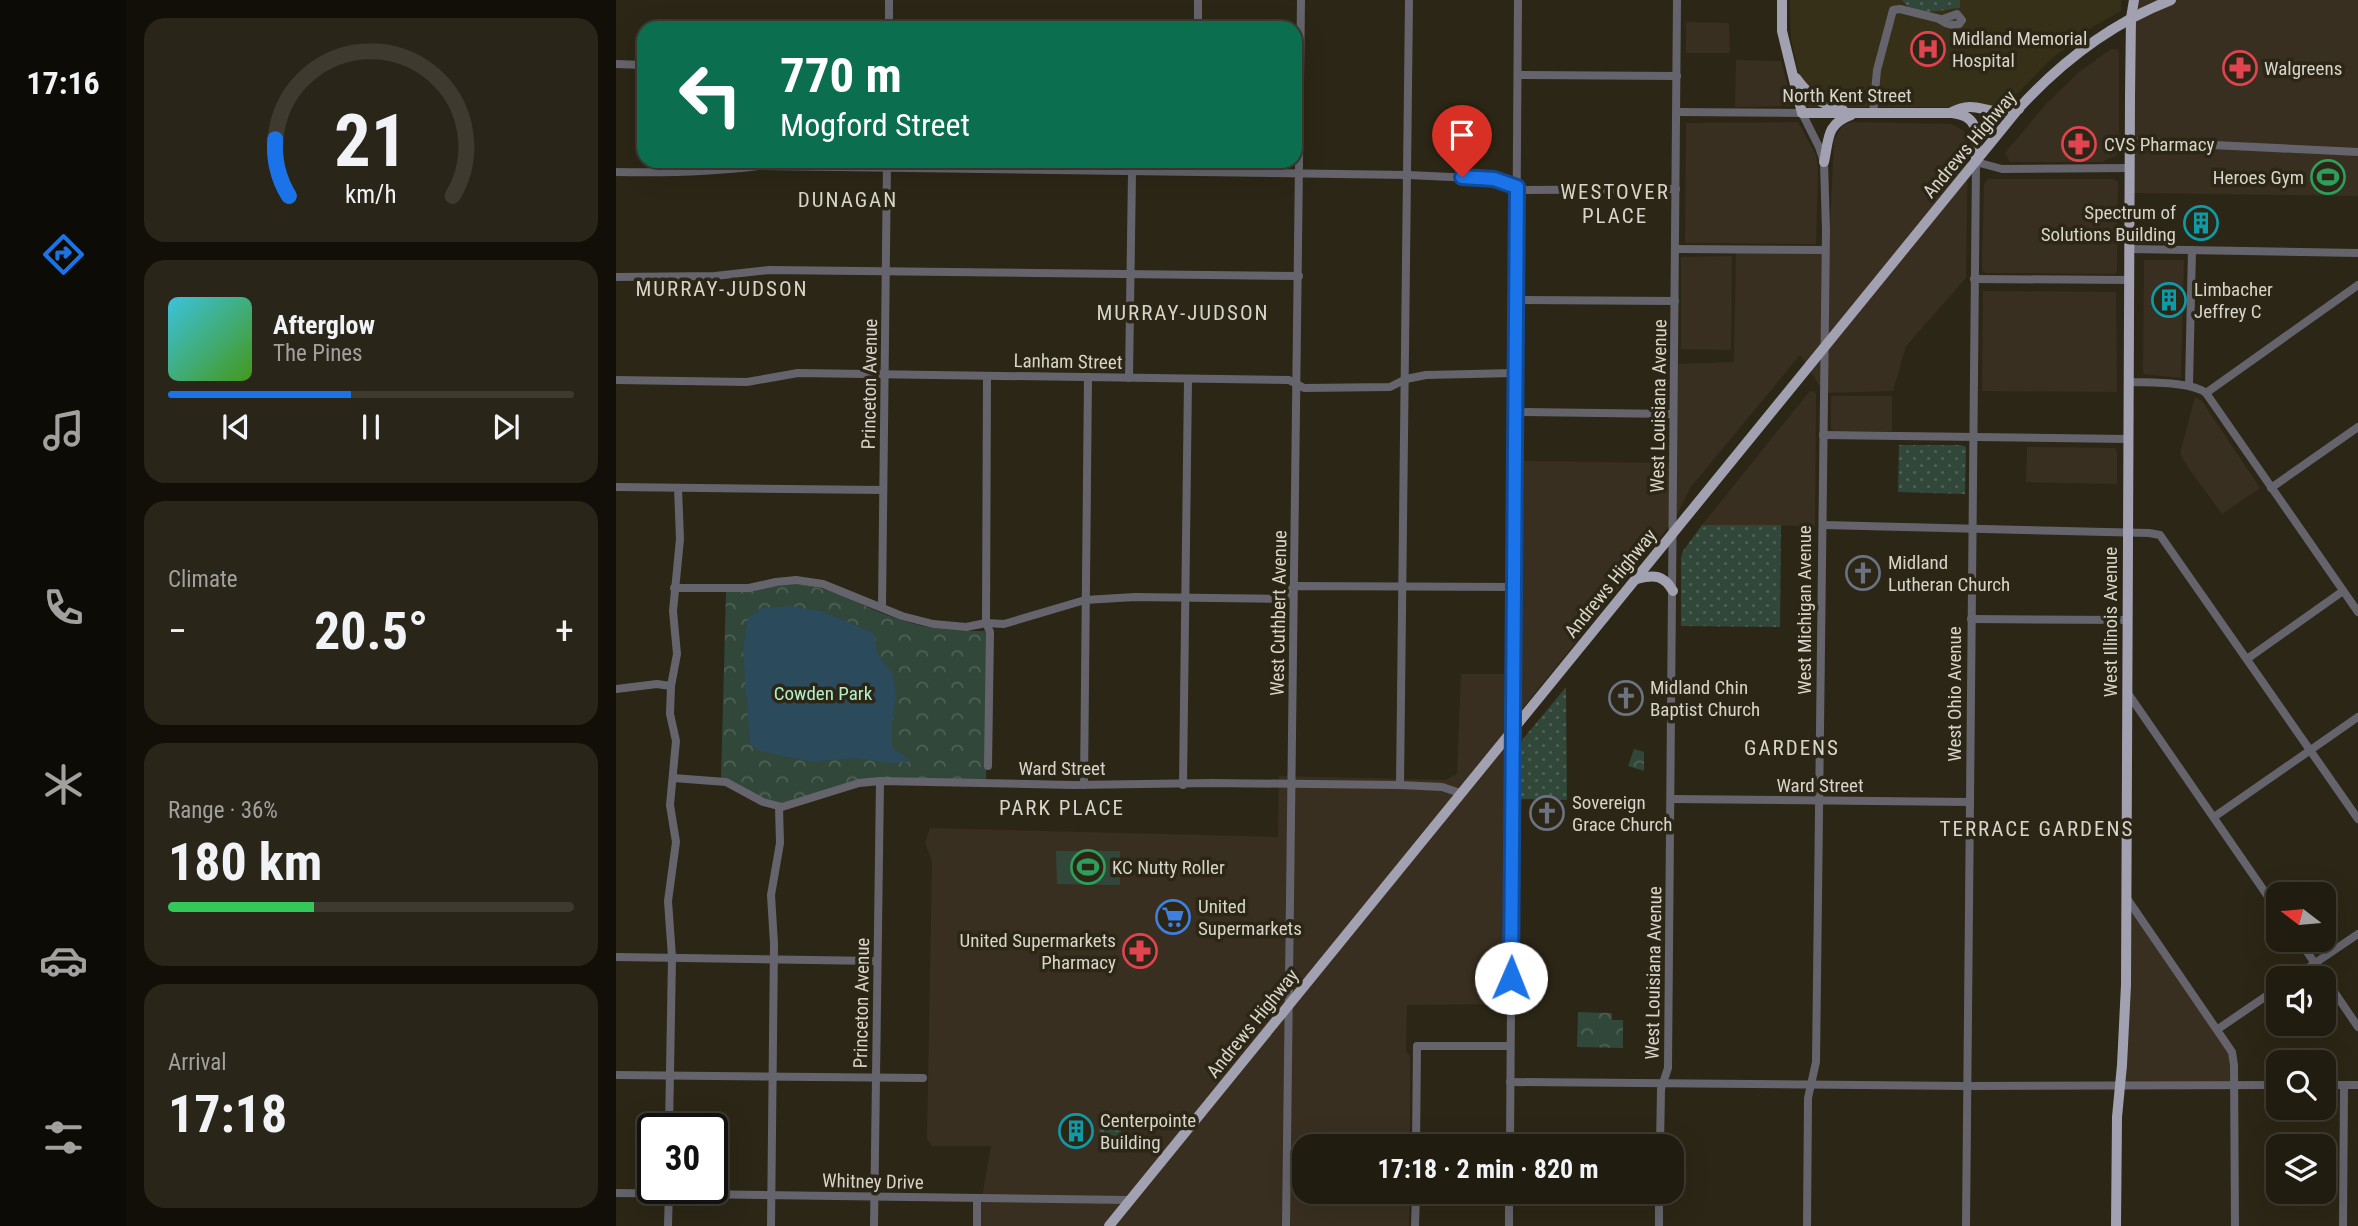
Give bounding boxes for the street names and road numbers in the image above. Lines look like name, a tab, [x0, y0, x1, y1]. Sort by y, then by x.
street label: North Kent Street	[1782, 84, 1912, 107]
street label: Andrews Highway	[1918, 86, 2021, 203]
street label: Princeton Avenue	[857, 318, 882, 450]
street label: West Louisiana Avenue	[1645, 319, 1672, 493]
street label: Lanham Street	[1013, 349, 1123, 374]
street label: Andrews Highway	[1559, 524, 1661, 642]
street label: West Michigan Avenue	[1793, 525, 1816, 695]
street label: West Cuthbert Avenue	[1266, 530, 1291, 696]
street label: West Illinois Avenue	[2099, 547, 2122, 697]
street label: West Ohio Avenue	[1943, 626, 1966, 762]
street label: Ward Street	[1018, 757, 1106, 780]
street label: Ward Street	[1776, 774, 1864, 797]
street label: West Louisiana Avenue	[1640, 886, 1667, 1060]
street label: Princeton Avenue	[849, 937, 874, 1069]
street label: Andrews Highway	[1201, 964, 1303, 1082]
street label: Whitney Drive	[822, 1169, 924, 1194]

